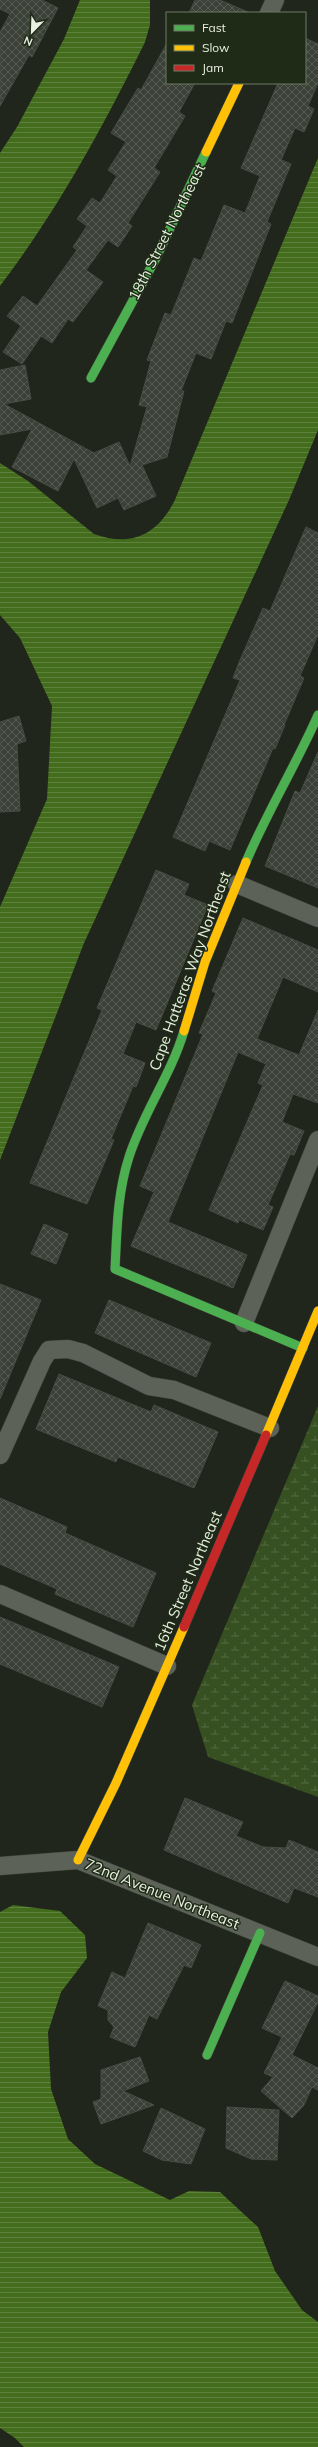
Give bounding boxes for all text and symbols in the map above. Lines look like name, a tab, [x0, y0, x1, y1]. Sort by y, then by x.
north arrow	[12, 12, 52, 52]
legend	[166, 12, 306, 84]
text: Fast	[202, 20, 226, 35]
text: N	[22, 33, 35, 49]
text: Slow	[202, 40, 230, 55]
text: Jam	[202, 60, 224, 75]
street label: 18th Street Northeast	[124, 160, 209, 303]
street label: Cape Hatteras Way Northeast	[145, 869, 234, 1073]
street label: 16th Street Northeast	[149, 1508, 226, 1654]
street label: 72nd Avenue Northeast	[82, 1854, 242, 1933]

